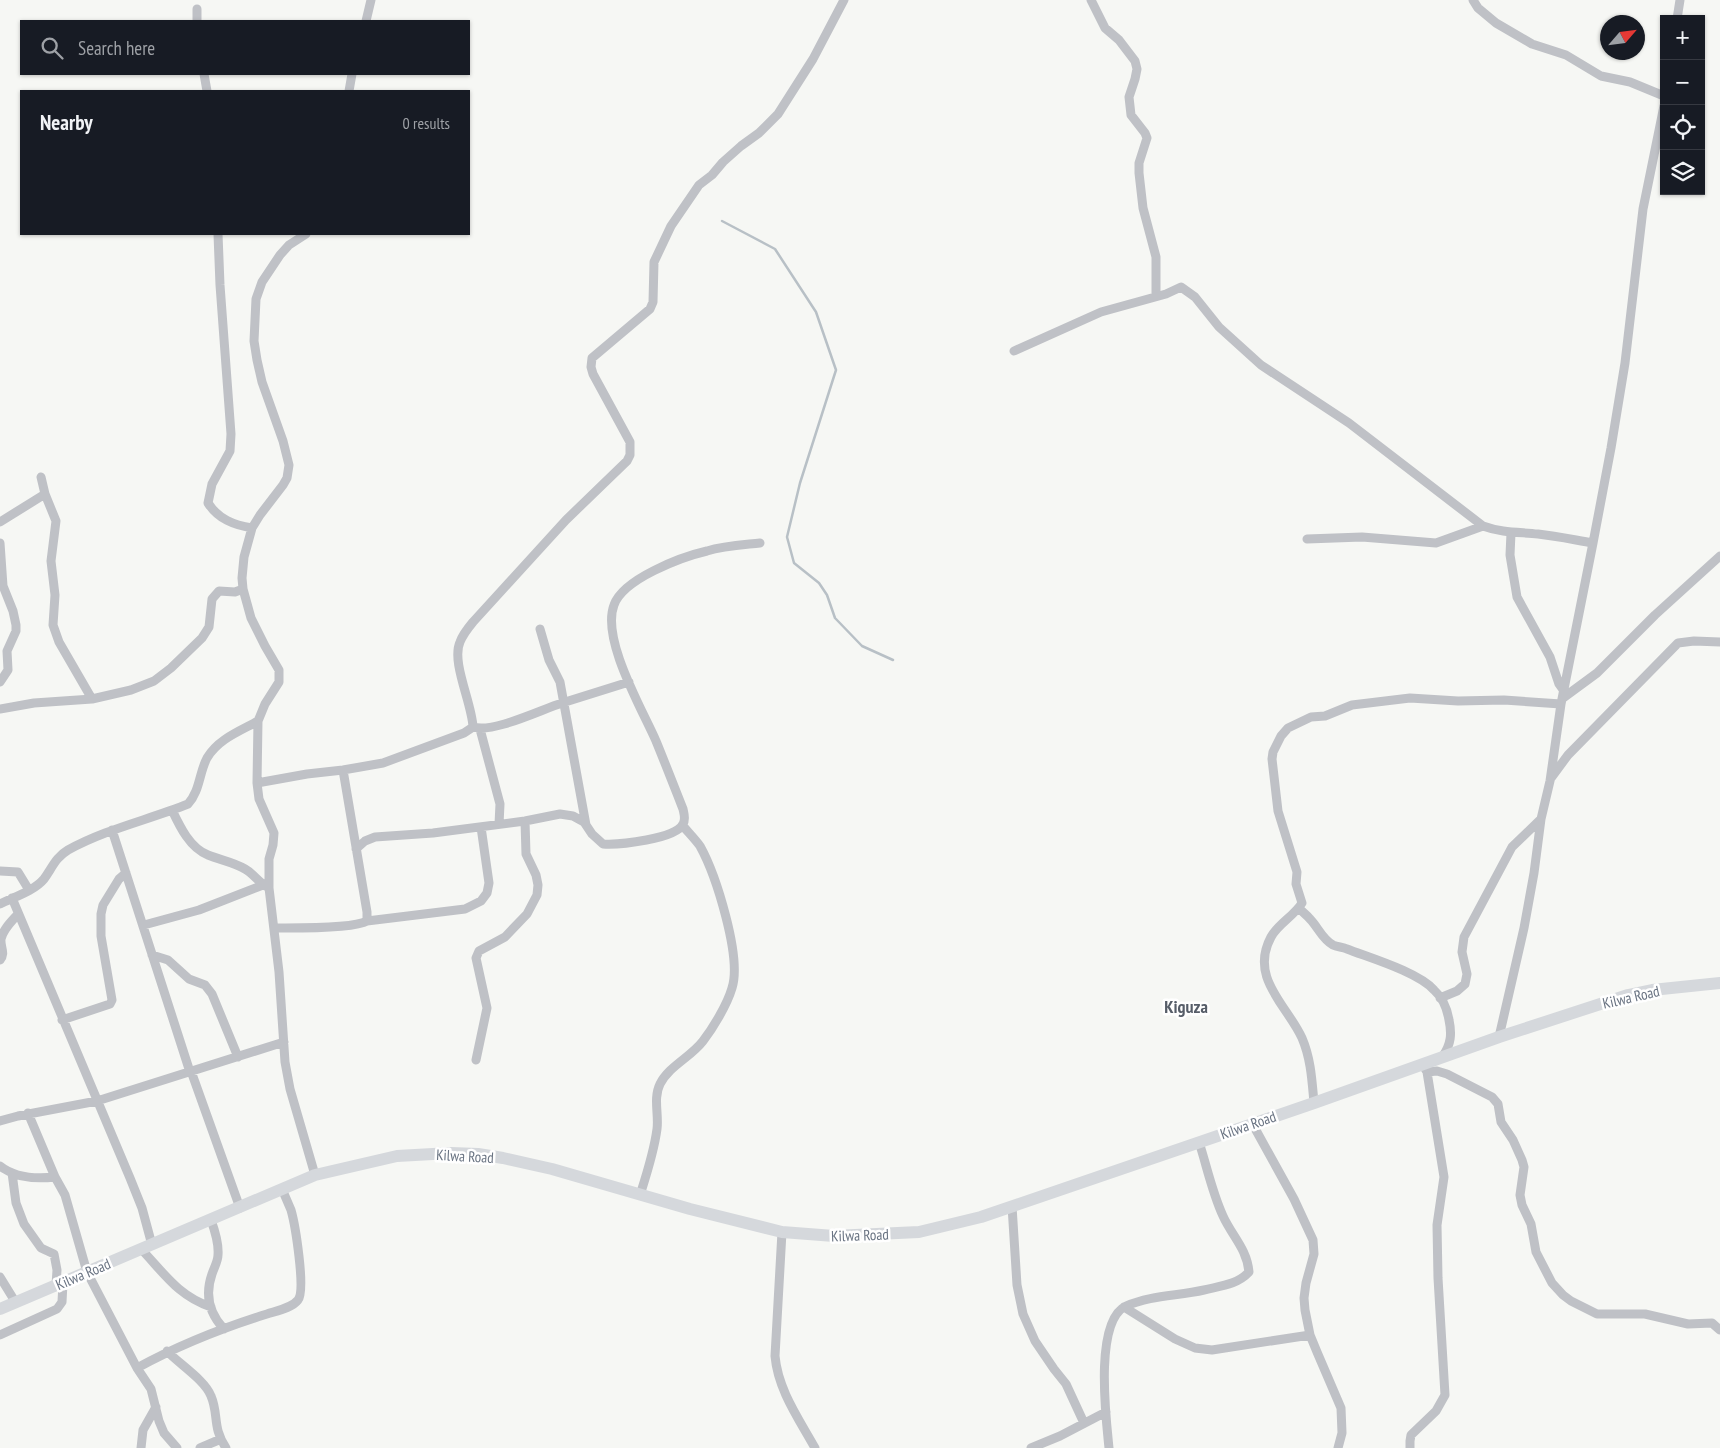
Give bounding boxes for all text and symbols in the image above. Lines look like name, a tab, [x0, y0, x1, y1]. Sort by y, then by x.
north arrow	[1600, 15, 1645, 60]
map controls	[1660, 15, 1705, 195]
button: +	[1660, 15, 1705, 60]
search box	[20, 20, 470, 75]
icon: search	[38, 34, 66, 62]
text: Search here	[78, 36, 155, 60]
button: −	[1660, 60, 1705, 105]
button: locate	[1660, 105, 1705, 150]
text: Nearby	[40, 109, 93, 136]
text: 0 results	[403, 113, 450, 133]
button: layers	[1660, 150, 1705, 195]
street label: Kilwa Road	[1601, 981, 1661, 1013]
district label: Kiguza	[1164, 995, 1208, 1018]
street label: Kilwa Road	[1218, 1107, 1278, 1143]
street label: Kilwa Road	[436, 1145, 494, 1167]
street label: Kilwa Road	[831, 1224, 889, 1246]
street label: Kilwa Road	[53, 1254, 113, 1294]

